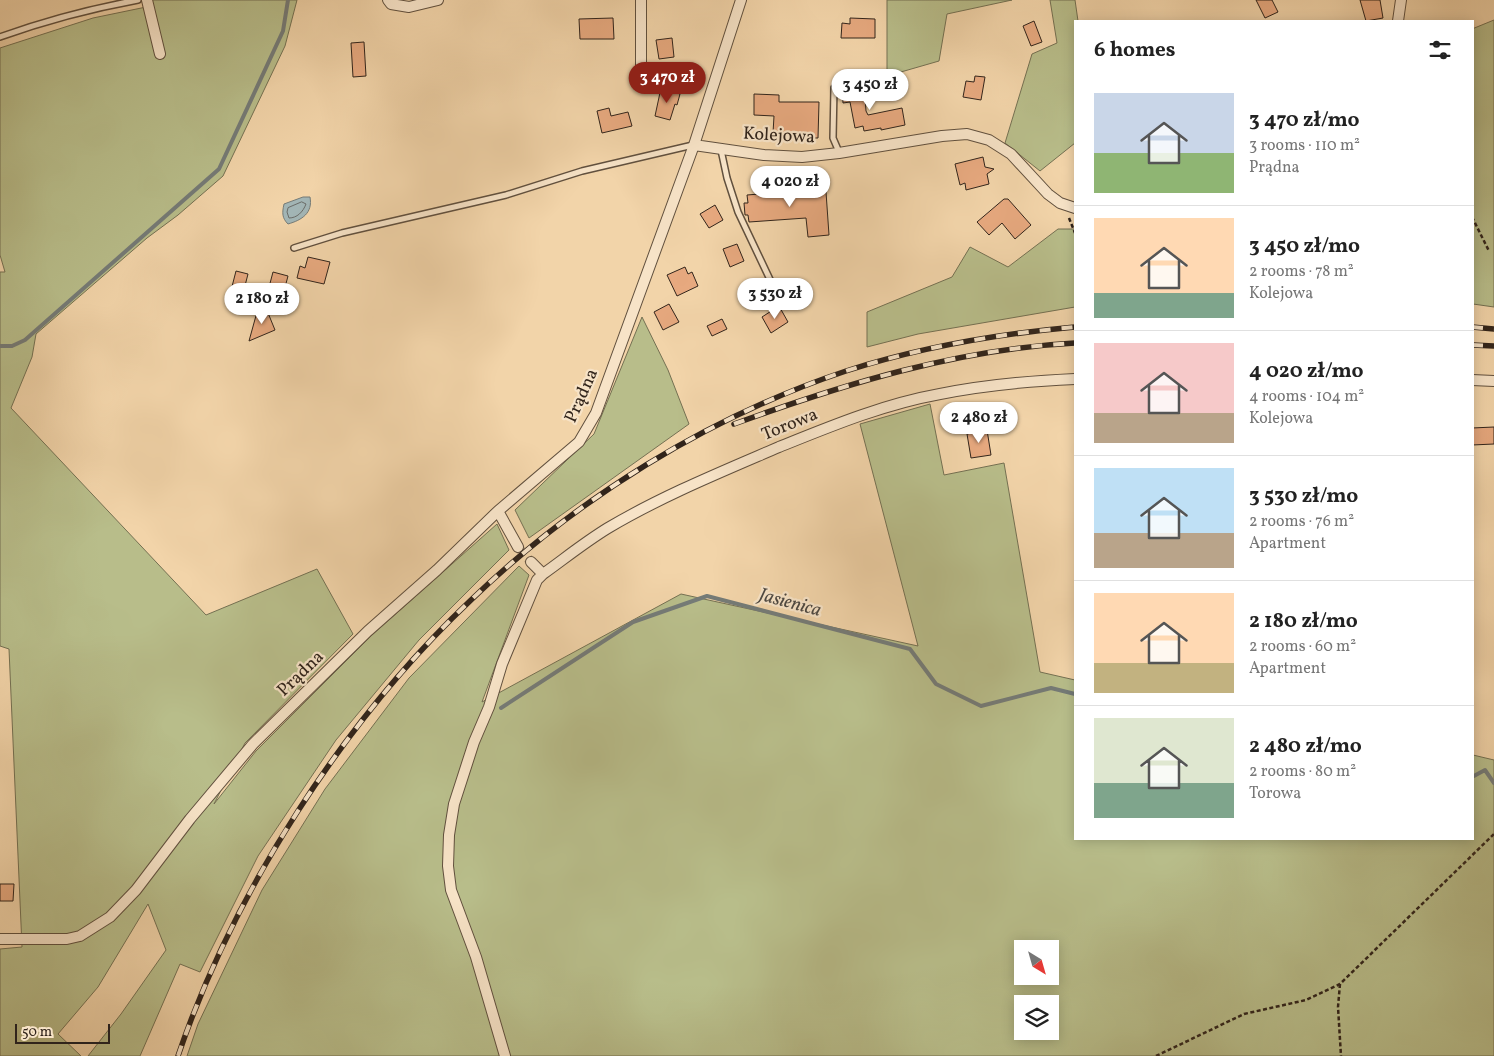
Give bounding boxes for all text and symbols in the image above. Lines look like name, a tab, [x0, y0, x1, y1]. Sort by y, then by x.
text: 6 homes	[1094, 36, 1175, 65]
icon: filters	[1426, 36, 1454, 64]
pin: 3 470 zł	[615, 62, 719, 104]
text: 3 470 zł	[640, 67, 694, 89]
pin: 3 450 zł	[818, 68, 922, 111]
text: 3 450 zł	[842, 74, 898, 96]
text: 3 470 zł/mo	[1249, 106, 1360, 135]
icon: home	[1134, 113, 1194, 173]
street label: Kolejowa	[742, 122, 816, 150]
text: 3 rooms · 110 m²	[1249, 135, 1360, 157]
text: Prądna	[1249, 157, 1300, 179]
pin: 4 020 zł	[738, 166, 842, 208]
text: 4 020 zł	[761, 171, 819, 193]
text: 3 450 zł/mo	[1249, 232, 1360, 261]
icon: home	[1134, 238, 1194, 298]
text: 2 rooms · 78 m²	[1249, 261, 1354, 283]
pin: 3 530 zł	[723, 278, 827, 320]
pin: 2 180 zł	[210, 282, 314, 325]
text: 3 530 zł	[748, 283, 802, 305]
text: Kolejowa	[1249, 283, 1313, 305]
text: 2 180 zł	[235, 288, 289, 310]
text: 4 020 zł/mo	[1249, 357, 1363, 386]
icon: home	[1134, 363, 1194, 423]
street label: Prądna	[559, 365, 605, 427]
text: 4 rooms · 104 m²	[1249, 386, 1364, 408]
street label: Torowa	[758, 402, 822, 448]
pin: 2 480 zł	[927, 402, 1031, 444]
text: 2 480 zł	[951, 407, 1007, 429]
text: Kolejowa	[1249, 408, 1313, 430]
text: 3 530 zł/mo	[1249, 482, 1358, 511]
icon: home	[1134, 488, 1194, 548]
text: 2 rooms · 76 m²	[1249, 511, 1354, 533]
text: Apartment	[1249, 533, 1326, 555]
water label: Jasienica	[754, 582, 824, 624]
text: 2 180 zł/mo	[1249, 607, 1358, 636]
icon: home	[1134, 613, 1194, 673]
text: 2 rooms · 60 m²	[1249, 636, 1356, 658]
street label: Prądna	[272, 645, 330, 703]
text: Apartment	[1249, 658, 1326, 680]
text: 2 480 zł/mo	[1249, 732, 1362, 761]
icon: home	[1134, 738, 1194, 798]
text: 2 rooms · 80 m²	[1249, 761, 1356, 783]
text: Torowa	[1249, 783, 1301, 805]
north arrow	[1014, 940, 1059, 985]
map controls	[1014, 940, 1059, 1040]
button: layers	[1014, 995, 1059, 1040]
scale bar	[15, 1021, 110, 1044]
text: 50 m	[22, 1023, 52, 1042]

